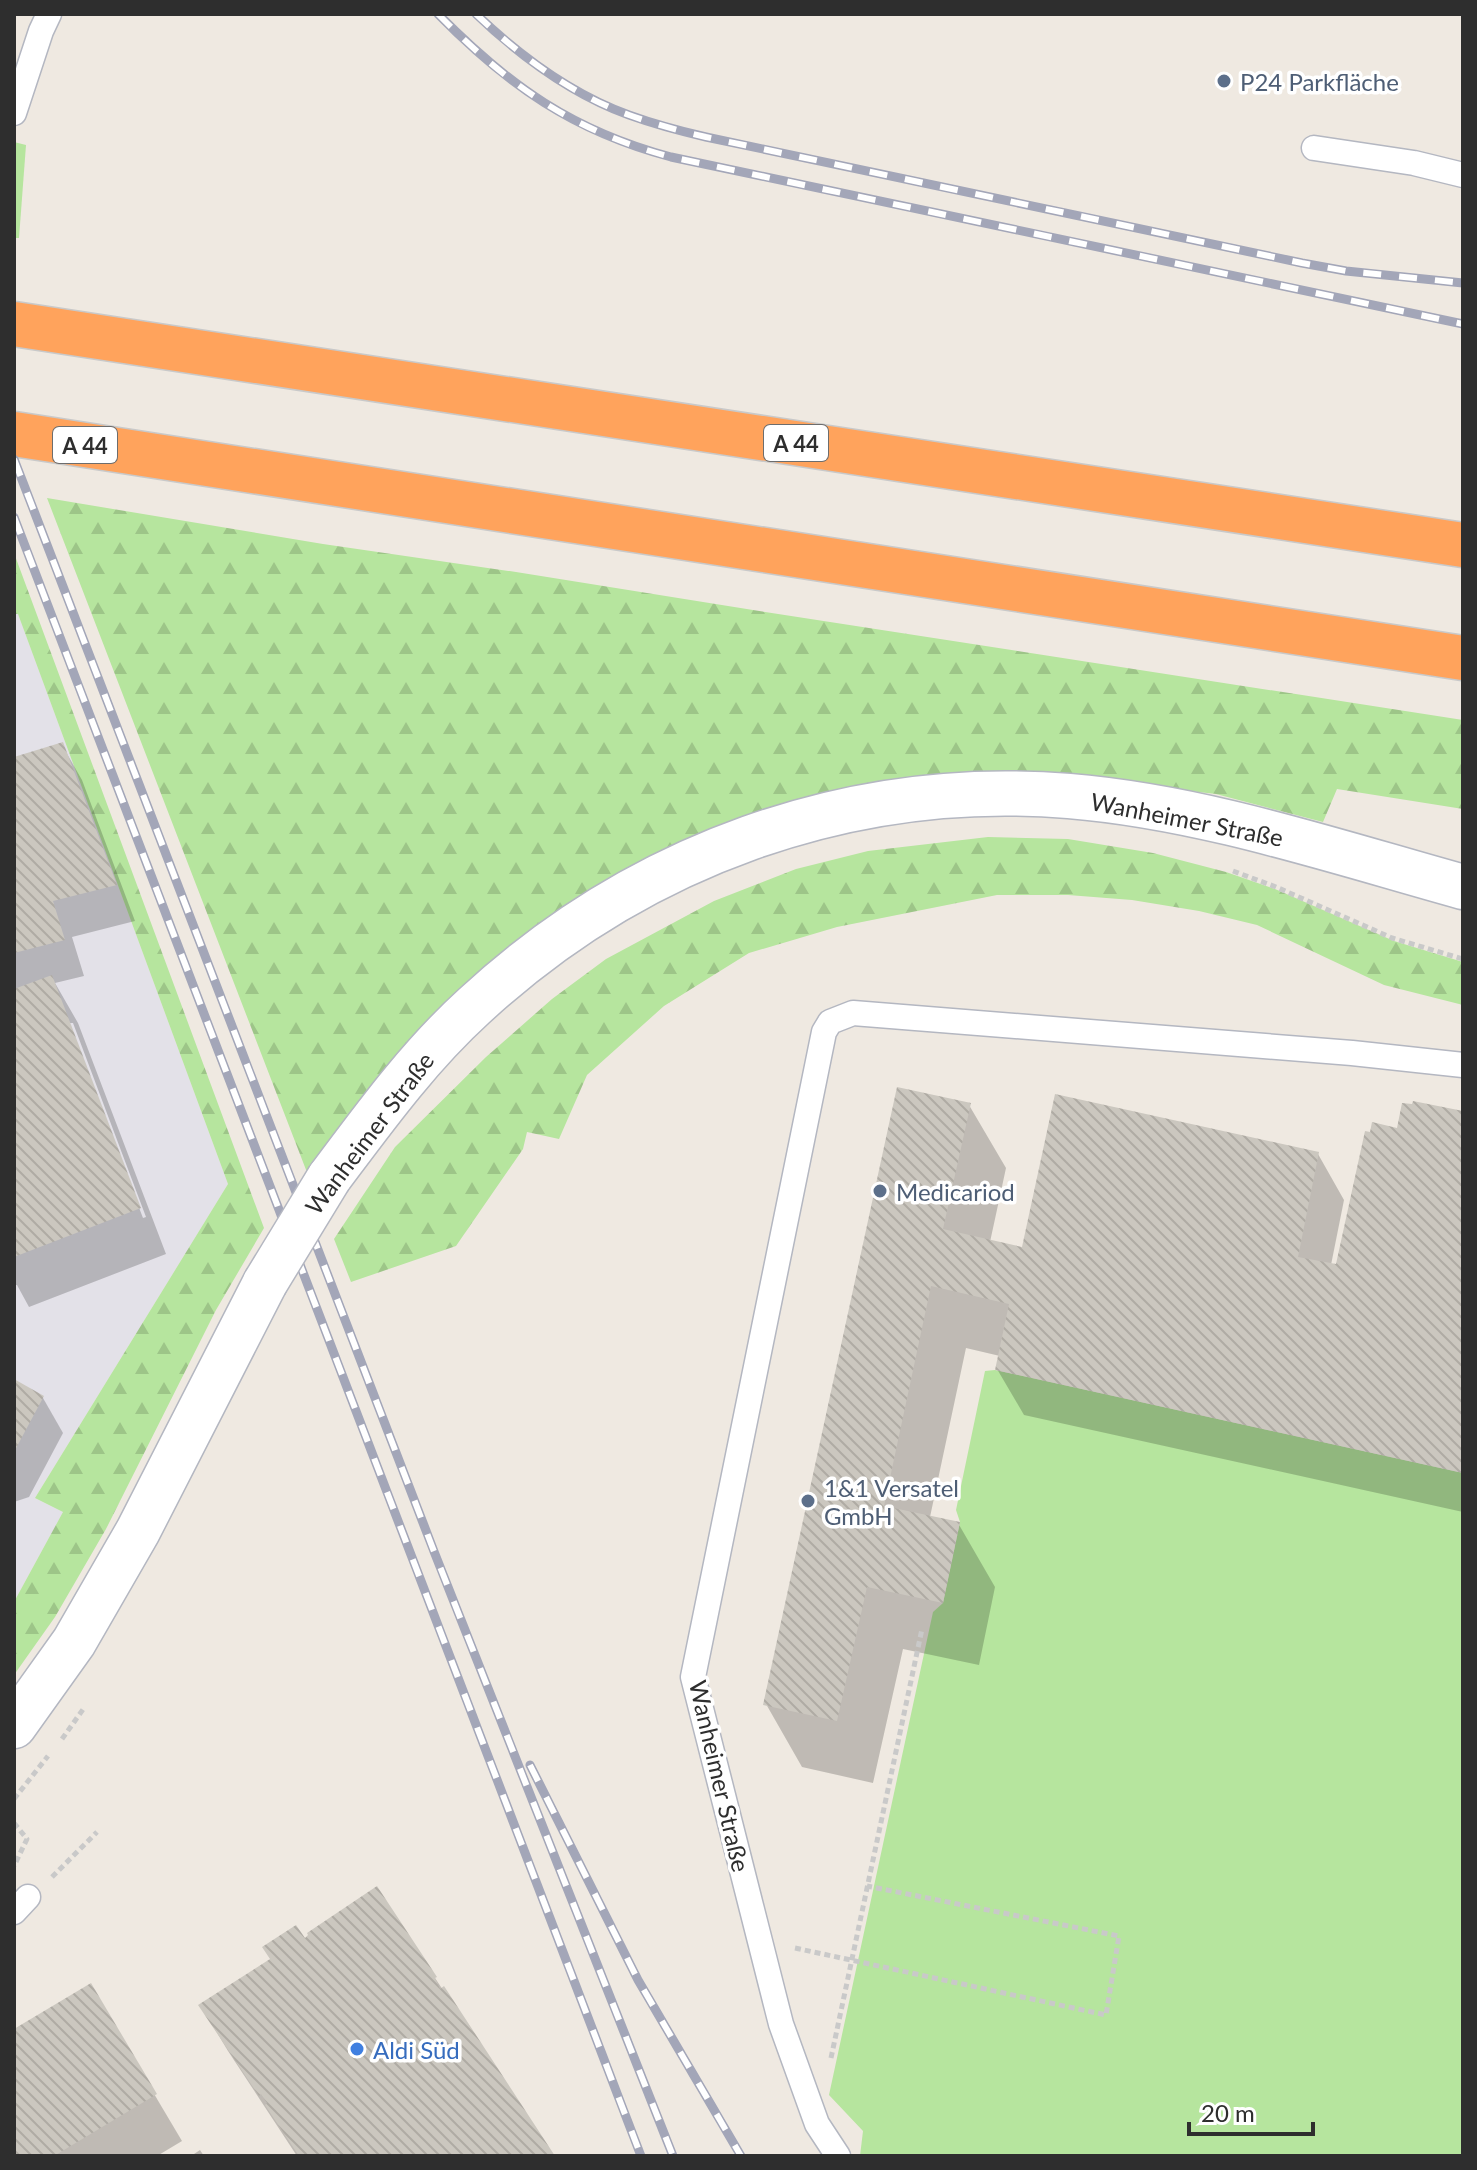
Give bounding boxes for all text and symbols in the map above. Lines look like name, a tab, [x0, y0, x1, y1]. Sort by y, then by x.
place label: P24 Parkfläche	[1240, 67, 1399, 96]
marker: P24 Parkfläche	[1215, 72, 1233, 90]
road number: A 44	[764, 425, 828, 461]
road number: A 44	[53, 427, 117, 463]
street label: Wanheimer Straße	[1088, 786, 1286, 852]
street label: Wanheimer Straße	[299, 1046, 439, 1220]
place label: Medicariod	[896, 1177, 1015, 1206]
marker: Medicariod	[871, 1182, 889, 1200]
place label: 1&1 Versatel GmbH	[824, 1473, 959, 1530]
marker: 1&1 Versatel GmbH	[799, 1492, 817, 1510]
street label: Wanheimer Straße	[684, 1677, 756, 1875]
place label: Aldi Süd	[373, 2035, 460, 2064]
marker: Aldi Süd	[348, 2040, 366, 2058]
scale bar	[1189, 2086, 1313, 2136]
text: 20 m	[1201, 2098, 1255, 2127]

